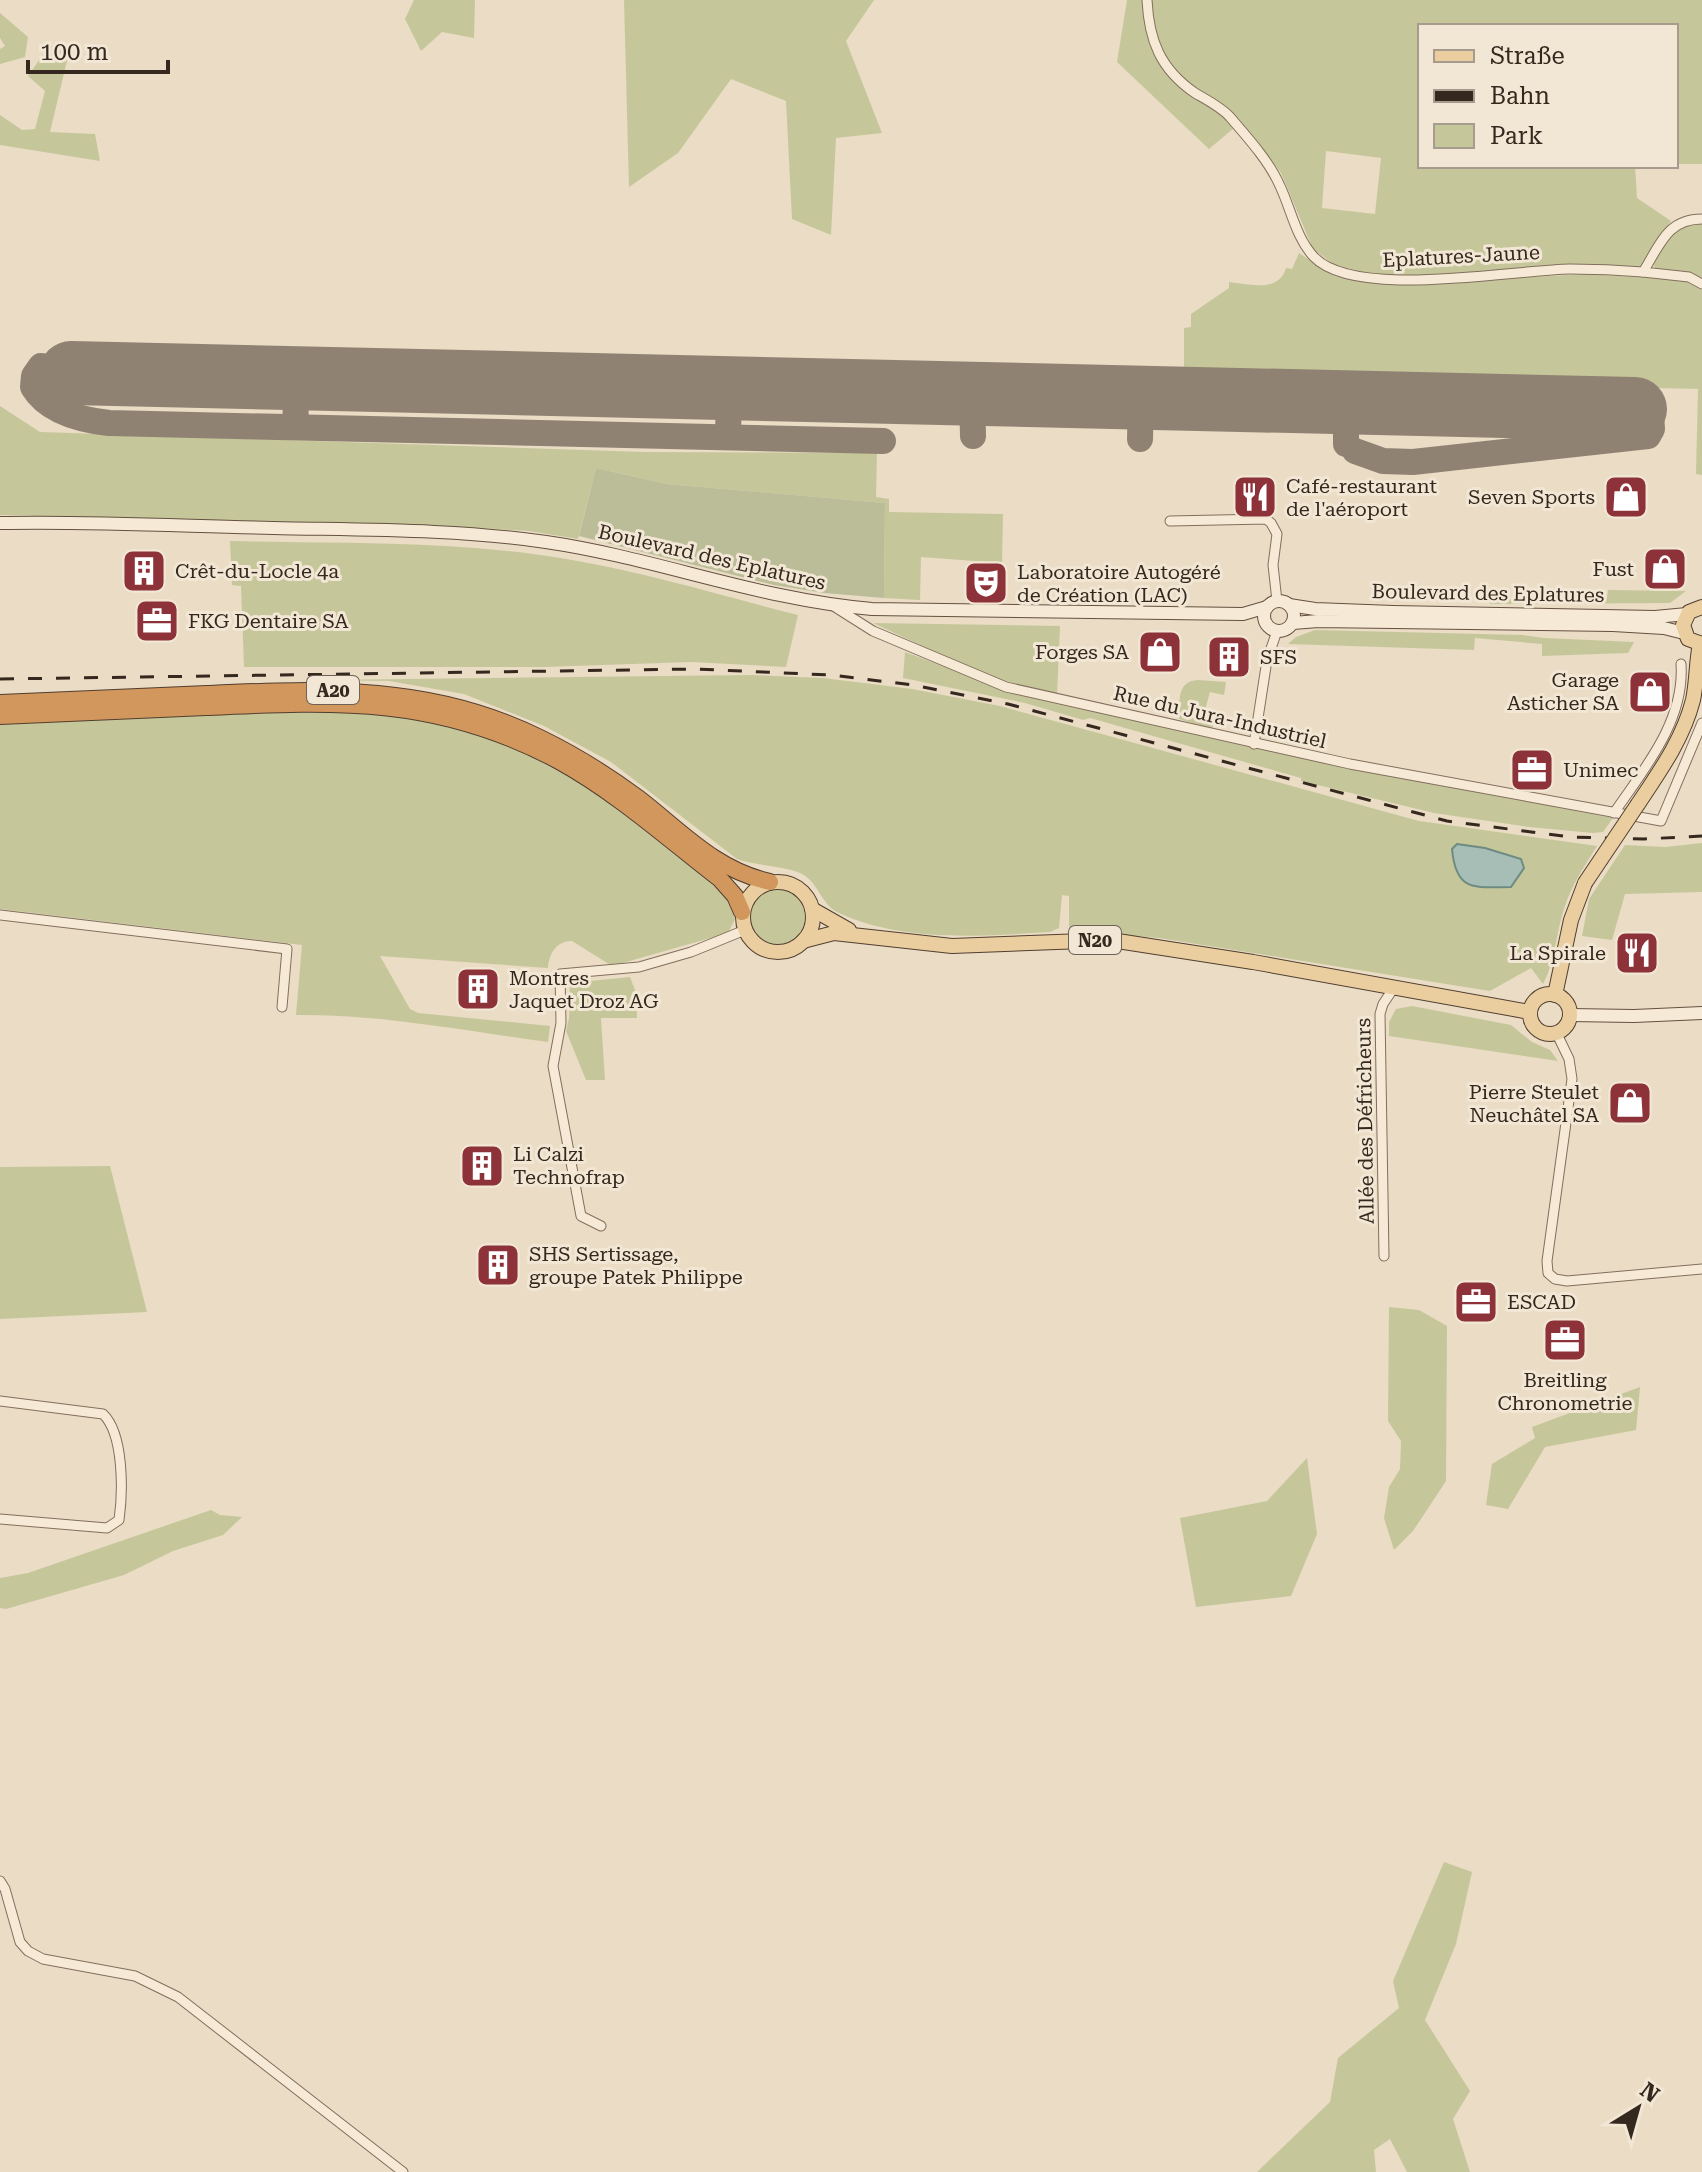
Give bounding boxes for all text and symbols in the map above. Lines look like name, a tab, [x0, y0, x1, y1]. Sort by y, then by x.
scale bar	[28, 24, 168, 74]
legend	[1418, 24, 1678, 168]
text: 100 m	[40, 38, 108, 66]
text: Straße	[1490, 42, 1565, 70]
text: Bahn	[1490, 82, 1550, 110]
text: Park	[1490, 122, 1543, 150]
street label: Eplatures-Jaune	[1382, 240, 1540, 272]
restaurant icon: Café-restaurant de l'aéroport	[1231, 473, 1279, 521]
shop icon: Seven Sports	[1602, 473, 1650, 521]
place label: Café-restaurant de l'aéroport	[1286, 474, 1438, 521]
place label: Seven Sports	[1468, 485, 1595, 509]
street label: Boulevard des Eplatures	[596, 519, 828, 595]
shop icon: Fust	[1641, 545, 1689, 593]
building icon: Crêt-du-Locle 4a	[120, 547, 168, 595]
place label: Fust	[1593, 557, 1635, 581]
place label: Crêt-du-Locle 4a	[175, 559, 339, 583]
theatre icon: Laboratoire Autogéré de Création (LAC)	[962, 559, 1010, 607]
place label: Laboratoire Autogéré de Création (LAC)	[1017, 560, 1221, 607]
street label: Boulevard des Eplatures	[1371, 579, 1605, 607]
office icon: FKG Dentaire SA	[133, 597, 181, 645]
place label: FKG Dentaire SA	[188, 609, 349, 633]
shop icon: Forges SA	[1136, 628, 1184, 676]
building icon: SFS	[1205, 633, 1253, 681]
place label: Forges SA	[1035, 640, 1129, 664]
place label: SFS	[1260, 645, 1297, 669]
place label: Garage Asticher SA	[1507, 668, 1619, 715]
shop icon: Garage Asticher SA	[1626, 668, 1674, 716]
road number: A20	[307, 676, 359, 704]
street label: Rue du Jura-Industriel	[1111, 681, 1329, 753]
office icon: Unimec	[1508, 746, 1556, 794]
place label: Unimec	[1563, 758, 1638, 782]
road number: N20	[1069, 926, 1121, 954]
restaurant icon: La Spirale	[1613, 929, 1661, 977]
place label: La Spirale	[1510, 941, 1606, 965]
building icon: Montres Jaquet Droz AG	[454, 965, 502, 1013]
place label: Montres Jaquet Droz AG	[509, 966, 659, 1013]
street label: Allée des Défricheurs	[1351, 1018, 1379, 1224]
shop icon: Pierre Steulet Neuchâtel SA	[1606, 1079, 1654, 1127]
place label: Pierre Steulet Neuchâtel SA	[1469, 1080, 1600, 1127]
building icon: Li Calzi Technofrap	[458, 1142, 506, 1190]
place label: Li Calzi Technofrap	[513, 1142, 625, 1189]
building icon: SHS Sertissage, groupe Patek Philippe	[474, 1241, 522, 1289]
place label: SHS Sertissage, groupe Patek Philippe	[529, 1242, 743, 1289]
office icon: ESCAD	[1452, 1278, 1500, 1326]
place label: ESCAD	[1507, 1290, 1576, 1314]
office icon: Breitling Chronometrie	[1541, 1316, 1589, 1364]
place label: Breitling Chronometrie	[1498, 1368, 1633, 1415]
north arrow	[1598, 2068, 1678, 2148]
text: N	[1635, 2077, 1664, 2108]

